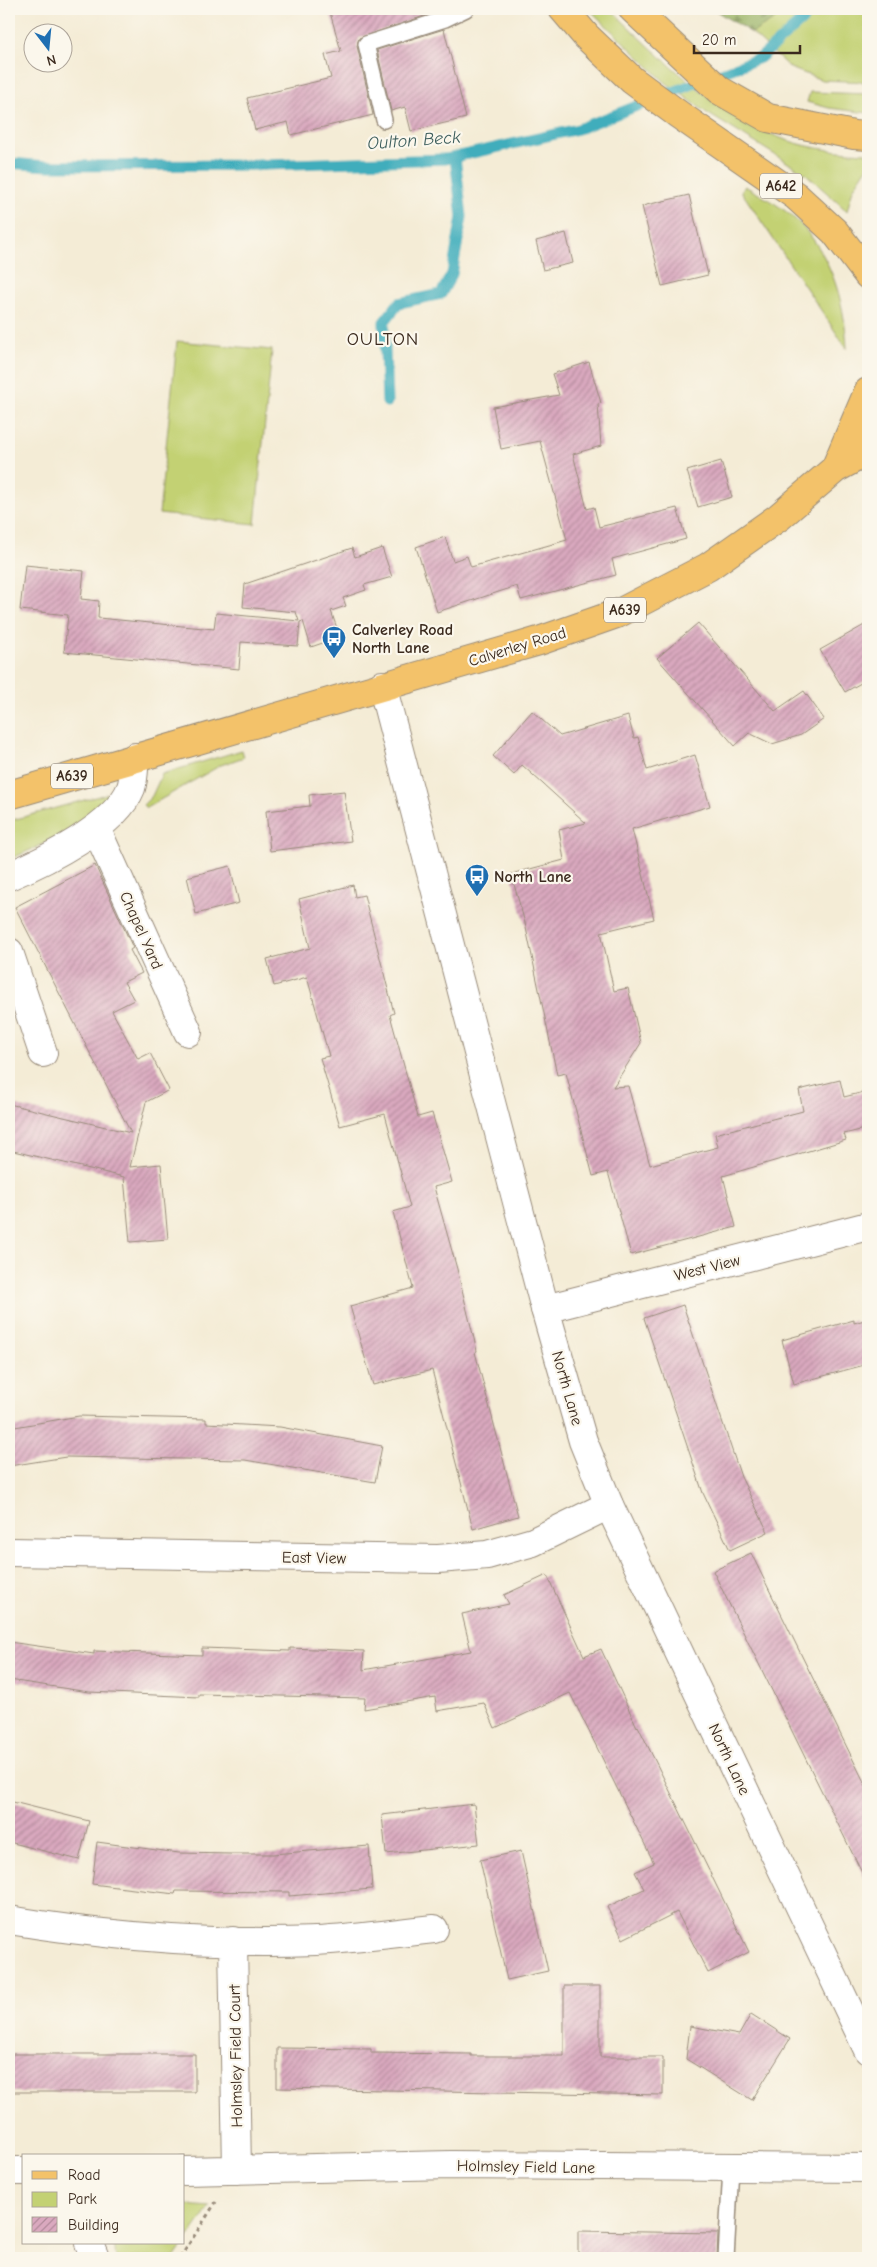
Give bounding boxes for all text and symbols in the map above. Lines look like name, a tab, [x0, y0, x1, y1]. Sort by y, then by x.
north arrow	[22, 22, 72, 72]
scale bar	[694, 22, 801, 54]
text: 20 m	[702, 31, 736, 49]
text: N	[45, 51, 58, 69]
water label: Oulton Beck	[367, 127, 462, 154]
road number: A642	[760, 174, 802, 198]
district label: OULTON	[347, 328, 419, 350]
road number: A639	[604, 598, 646, 622]
place label: Calverley Road North Lane	[352, 621, 453, 657]
street label: Calverley Road	[466, 624, 568, 670]
bus stop icon: Calverley Road North Lane	[321, 625, 347, 659]
road number: A639	[51, 764, 93, 788]
bus stop icon: North Lane	[464, 863, 490, 897]
place label: North Lane	[494, 868, 572, 886]
street label: Chapel Yard	[116, 889, 166, 972]
street label: West View	[672, 1251, 742, 1285]
street label: North Lane	[548, 1349, 586, 1428]
street label: East View	[282, 1548, 347, 1568]
street label: North Lane	[705, 1721, 753, 1798]
street label: Holmsley Field Court	[226, 1984, 246, 2128]
legend	[22, 2154, 185, 2244]
street label: Holmsley Field Lane	[457, 2157, 595, 2177]
text: Road	[68, 2166, 100, 2184]
text: Park	[68, 2190, 97, 2208]
text: Building	[68, 2216, 119, 2234]

